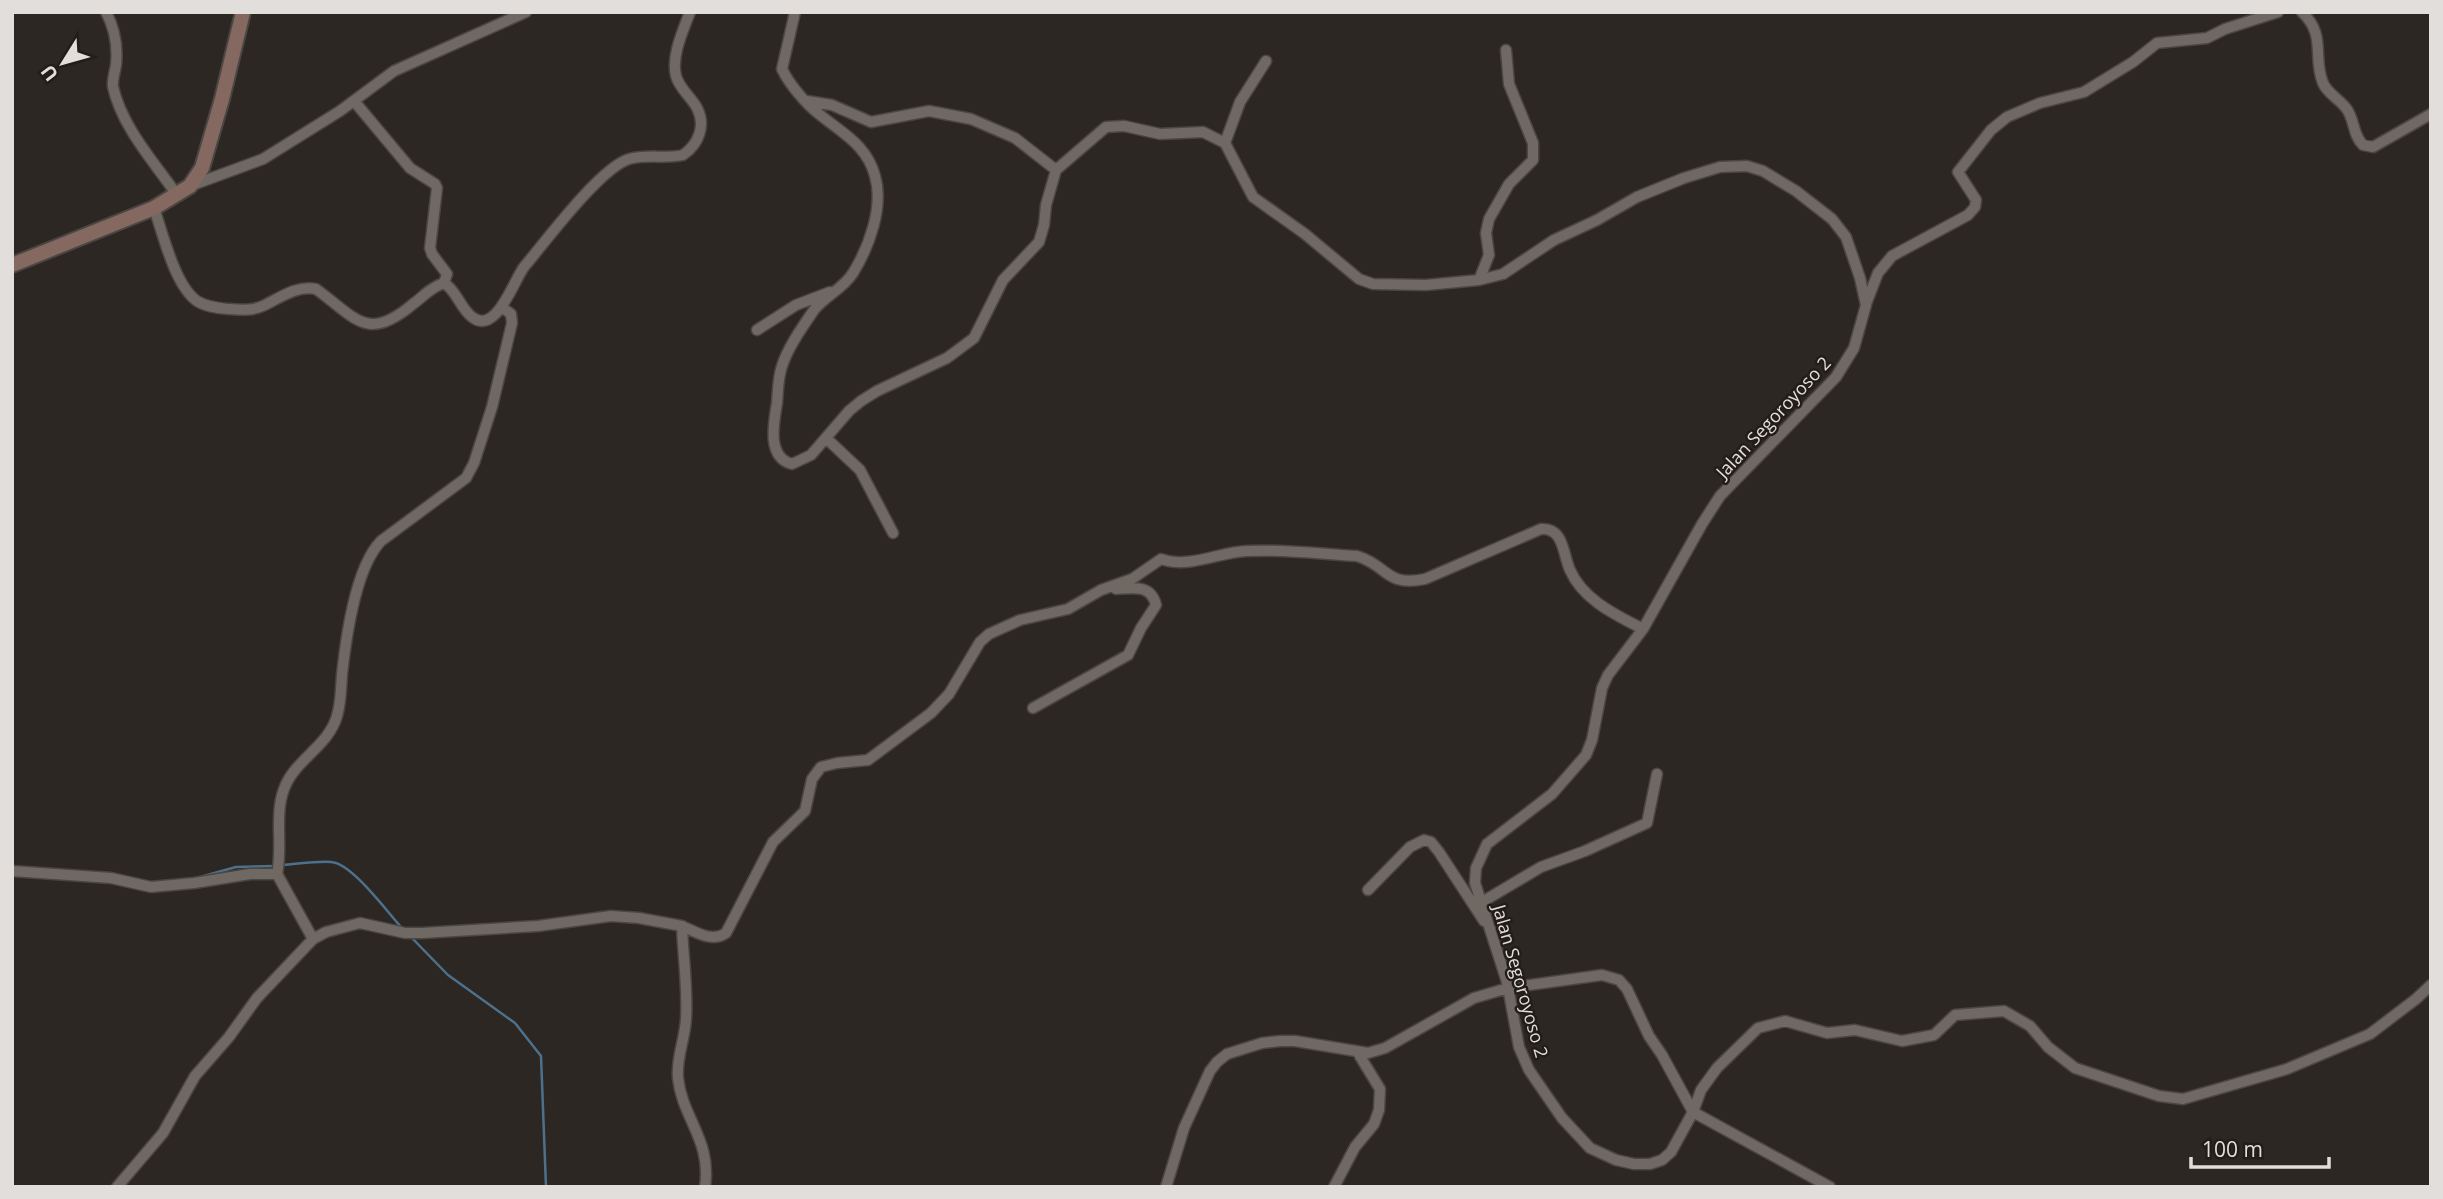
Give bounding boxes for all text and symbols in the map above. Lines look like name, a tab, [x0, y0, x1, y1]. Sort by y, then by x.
north arrow	[28, 28, 98, 98]
text: U	[35, 60, 64, 87]
street label: Jalan Segoroyoso 2	[1709, 351, 1836, 484]
street label: Jalan Segoroyoso 2	[1487, 900, 1554, 1060]
scale bar	[2191, 1126, 2329, 1170]
text: 100 m	[2202, 1135, 2263, 1163]

